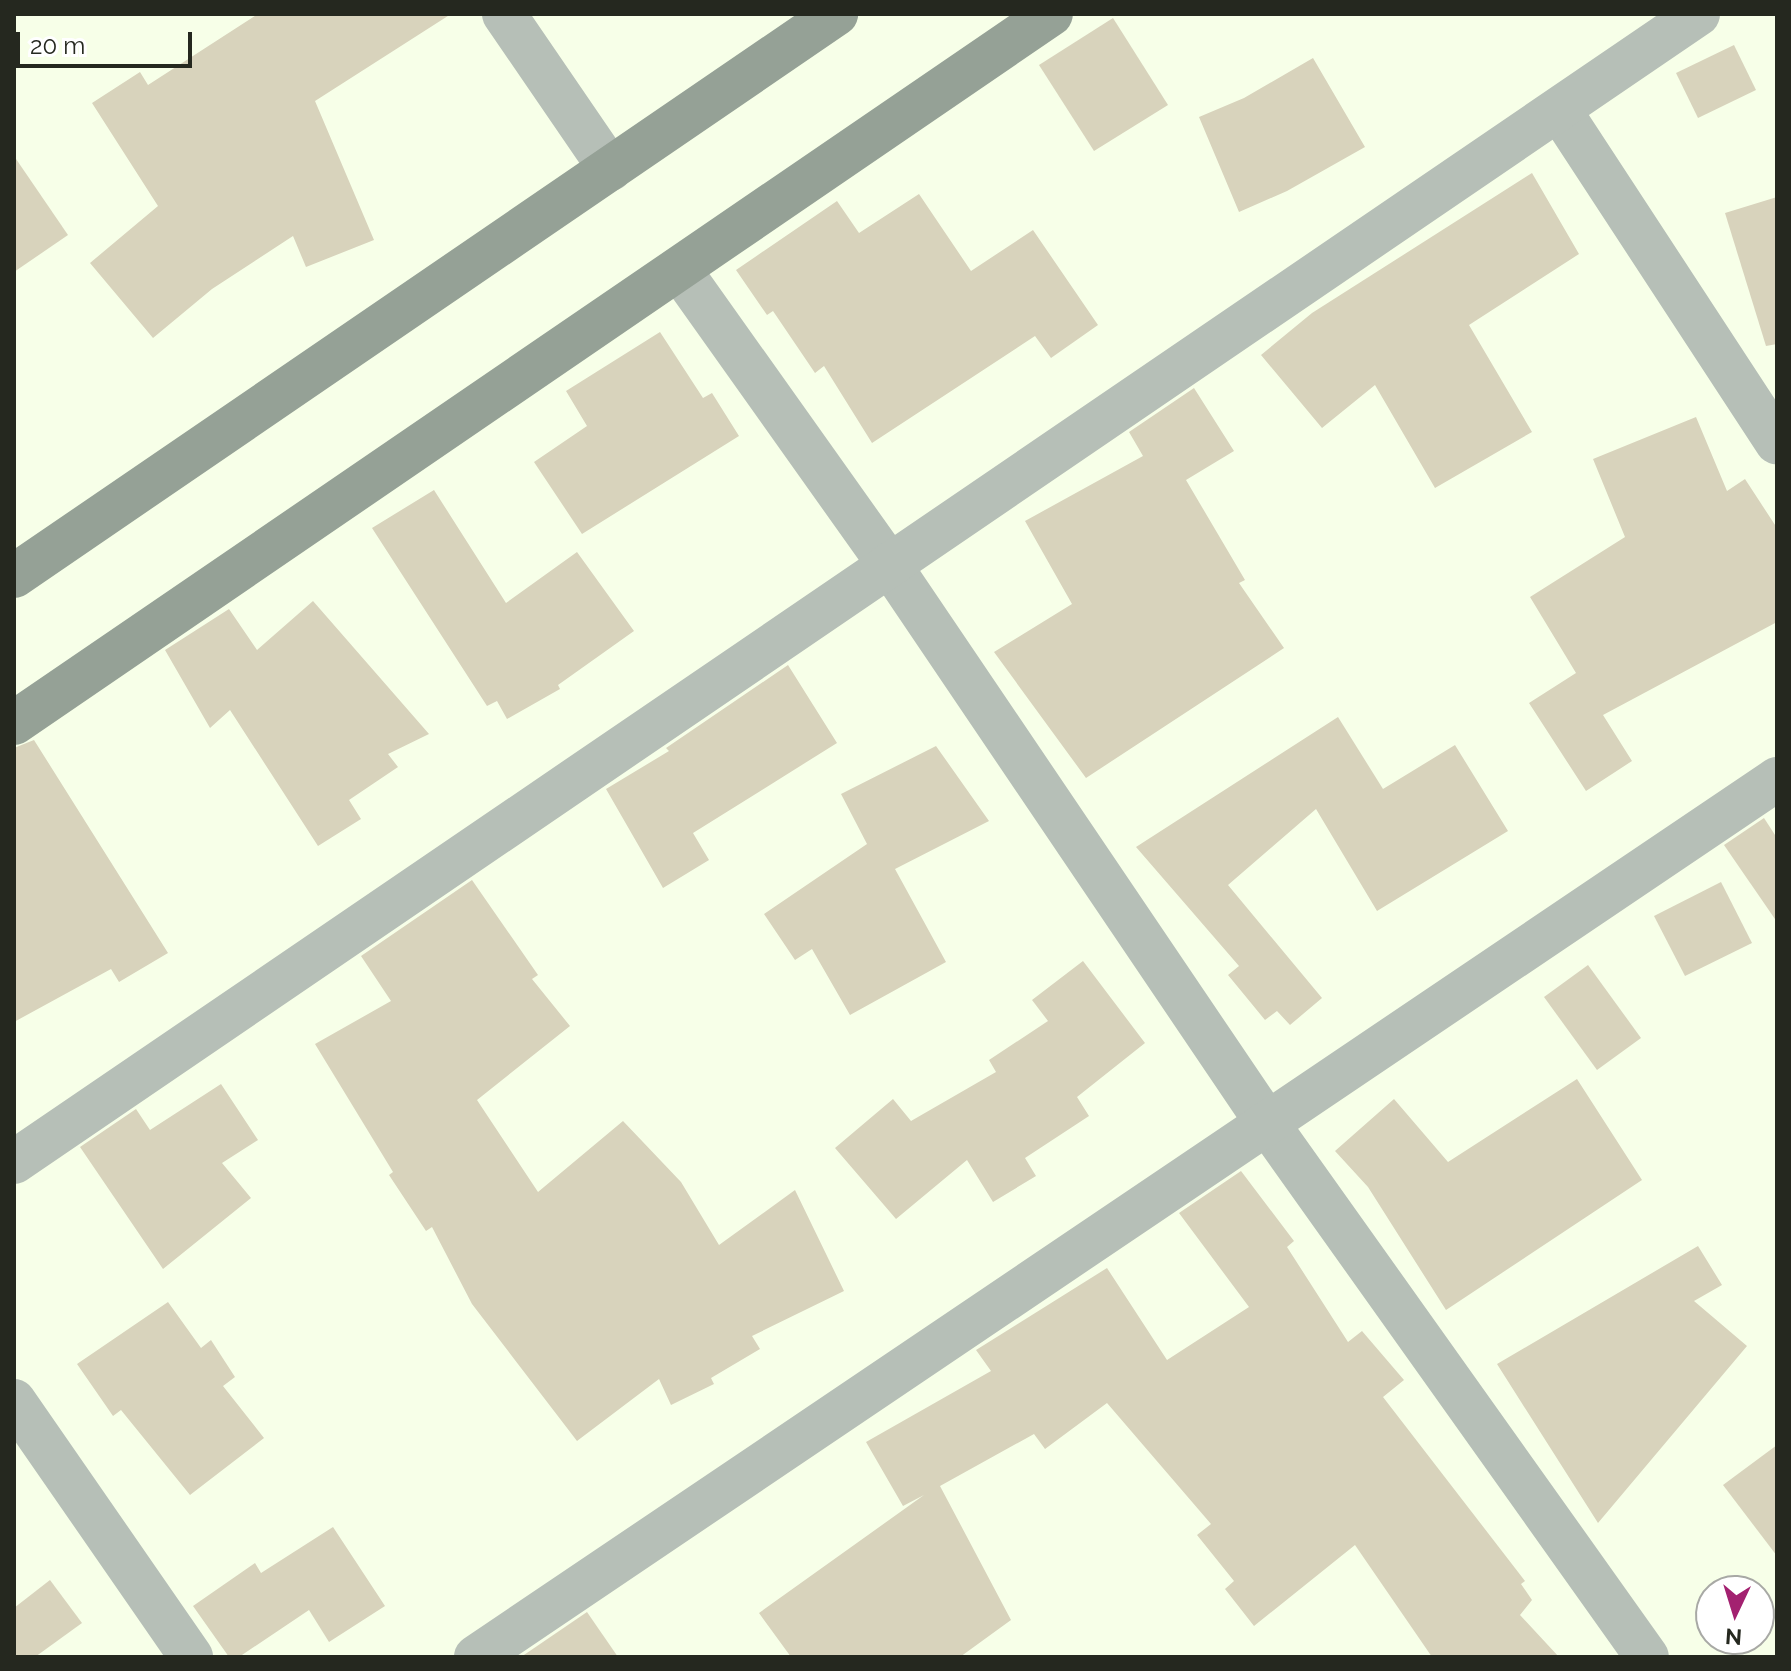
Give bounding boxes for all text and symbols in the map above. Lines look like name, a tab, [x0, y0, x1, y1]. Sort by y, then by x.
scale bar	[20, 16, 196, 66]
text: 20 m	[30, 31, 85, 60]
north arrow	[1695, 1575, 1775, 1655]
text: N	[1724, 1623, 1743, 1651]

